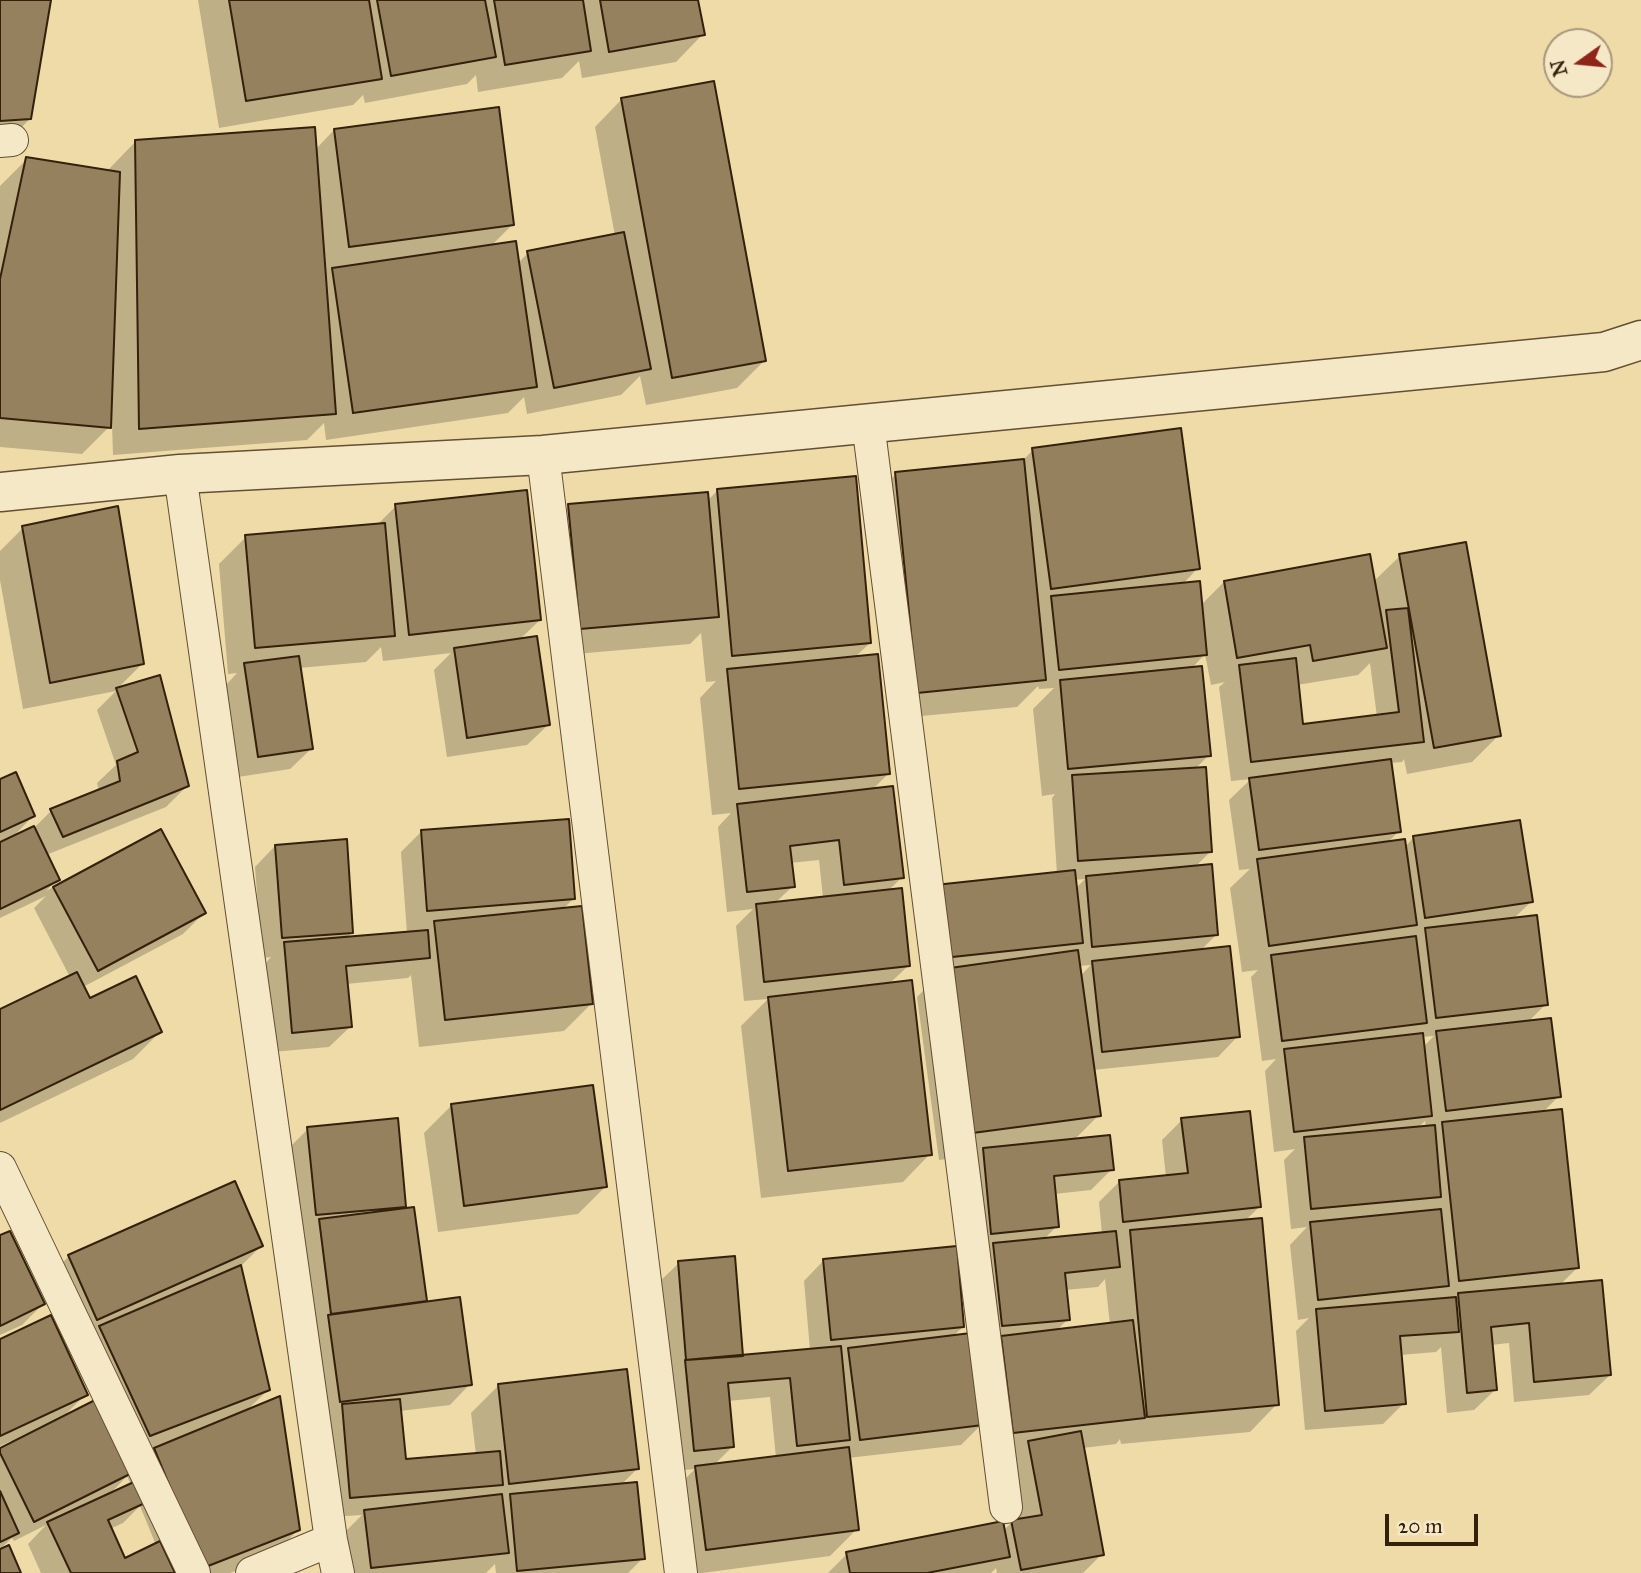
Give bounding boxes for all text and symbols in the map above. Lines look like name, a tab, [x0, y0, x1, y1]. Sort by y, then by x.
north arrow	[1543, 28, 1613, 98]
text: N	[1546, 57, 1572, 79]
scale bar	[1389, 1500, 1482, 1544]
text: 20 m	[1398, 1513, 1443, 1539]

